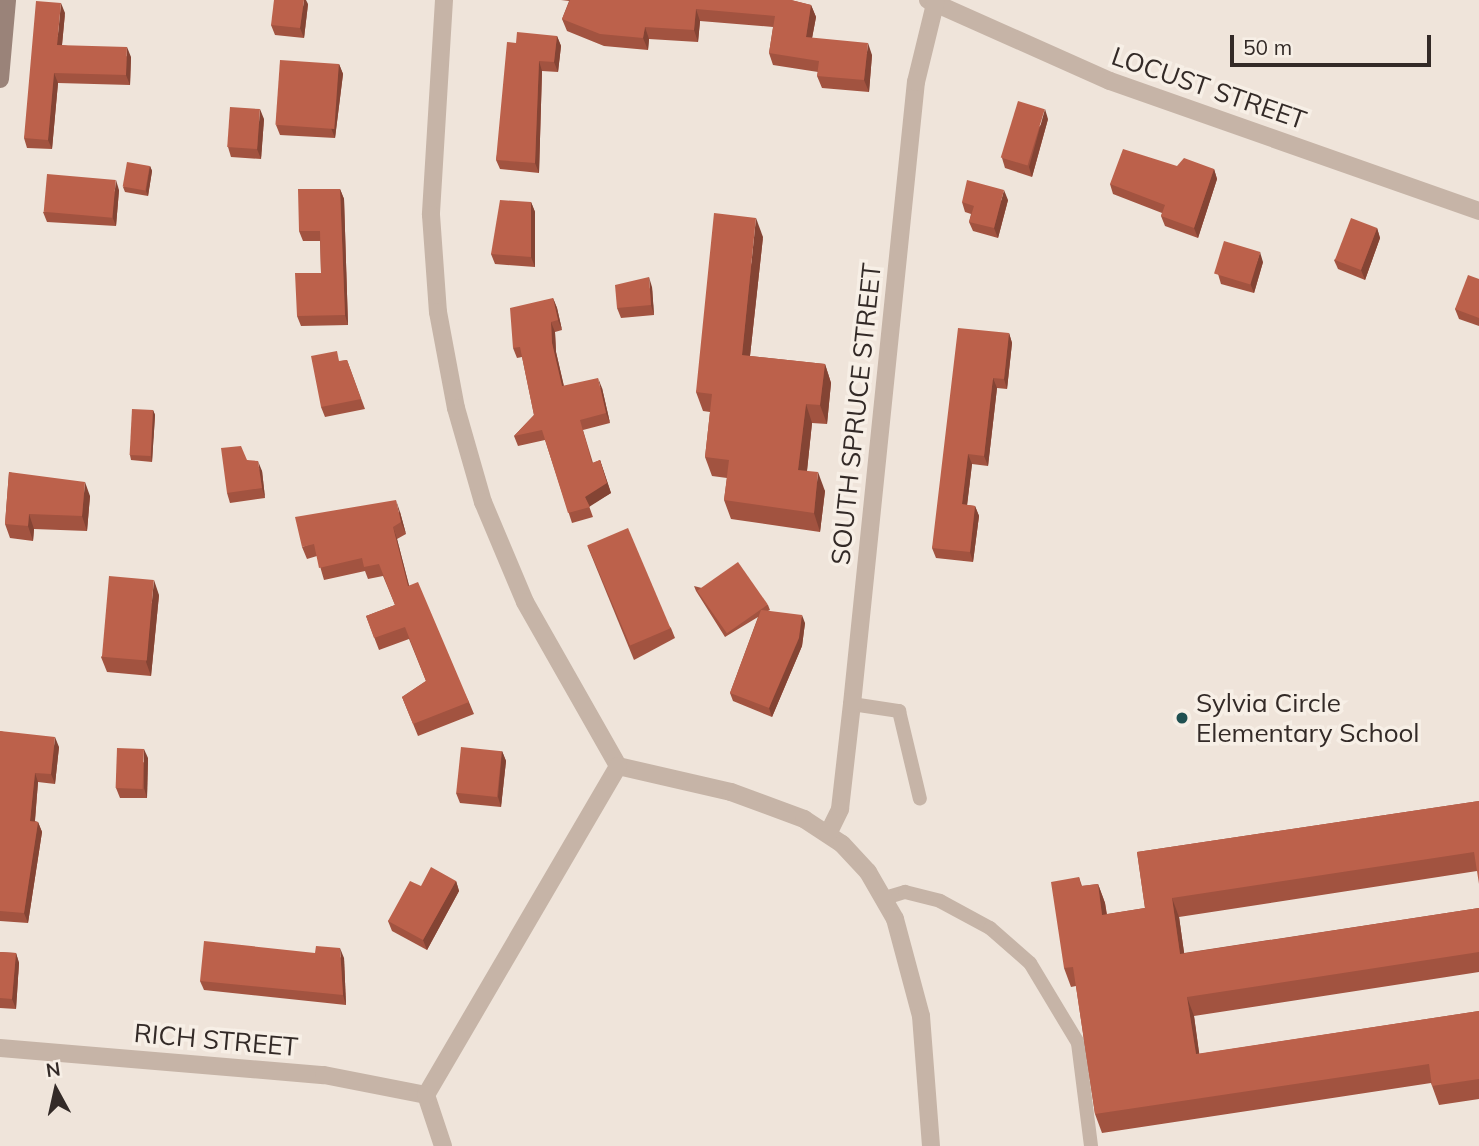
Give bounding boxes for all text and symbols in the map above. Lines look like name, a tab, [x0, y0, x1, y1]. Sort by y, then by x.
scale bar	[1234, 21, 1435, 65]
text: 50 m	[1243, 34, 1292, 60]
street label: LOCUST STREET	[1108, 40, 1310, 136]
street label: SOUTH SPRUCE STREET	[825, 262, 887, 566]
place label: Sylvia Circle Elementary School	[1196, 687, 1420, 748]
marker: Sylvia Circle Elementary School	[1174, 710, 1190, 726]
street label: RICH STREET	[133, 1017, 299, 1063]
north arrow	[21, 1055, 91, 1125]
text: N	[44, 1056, 62, 1082]

